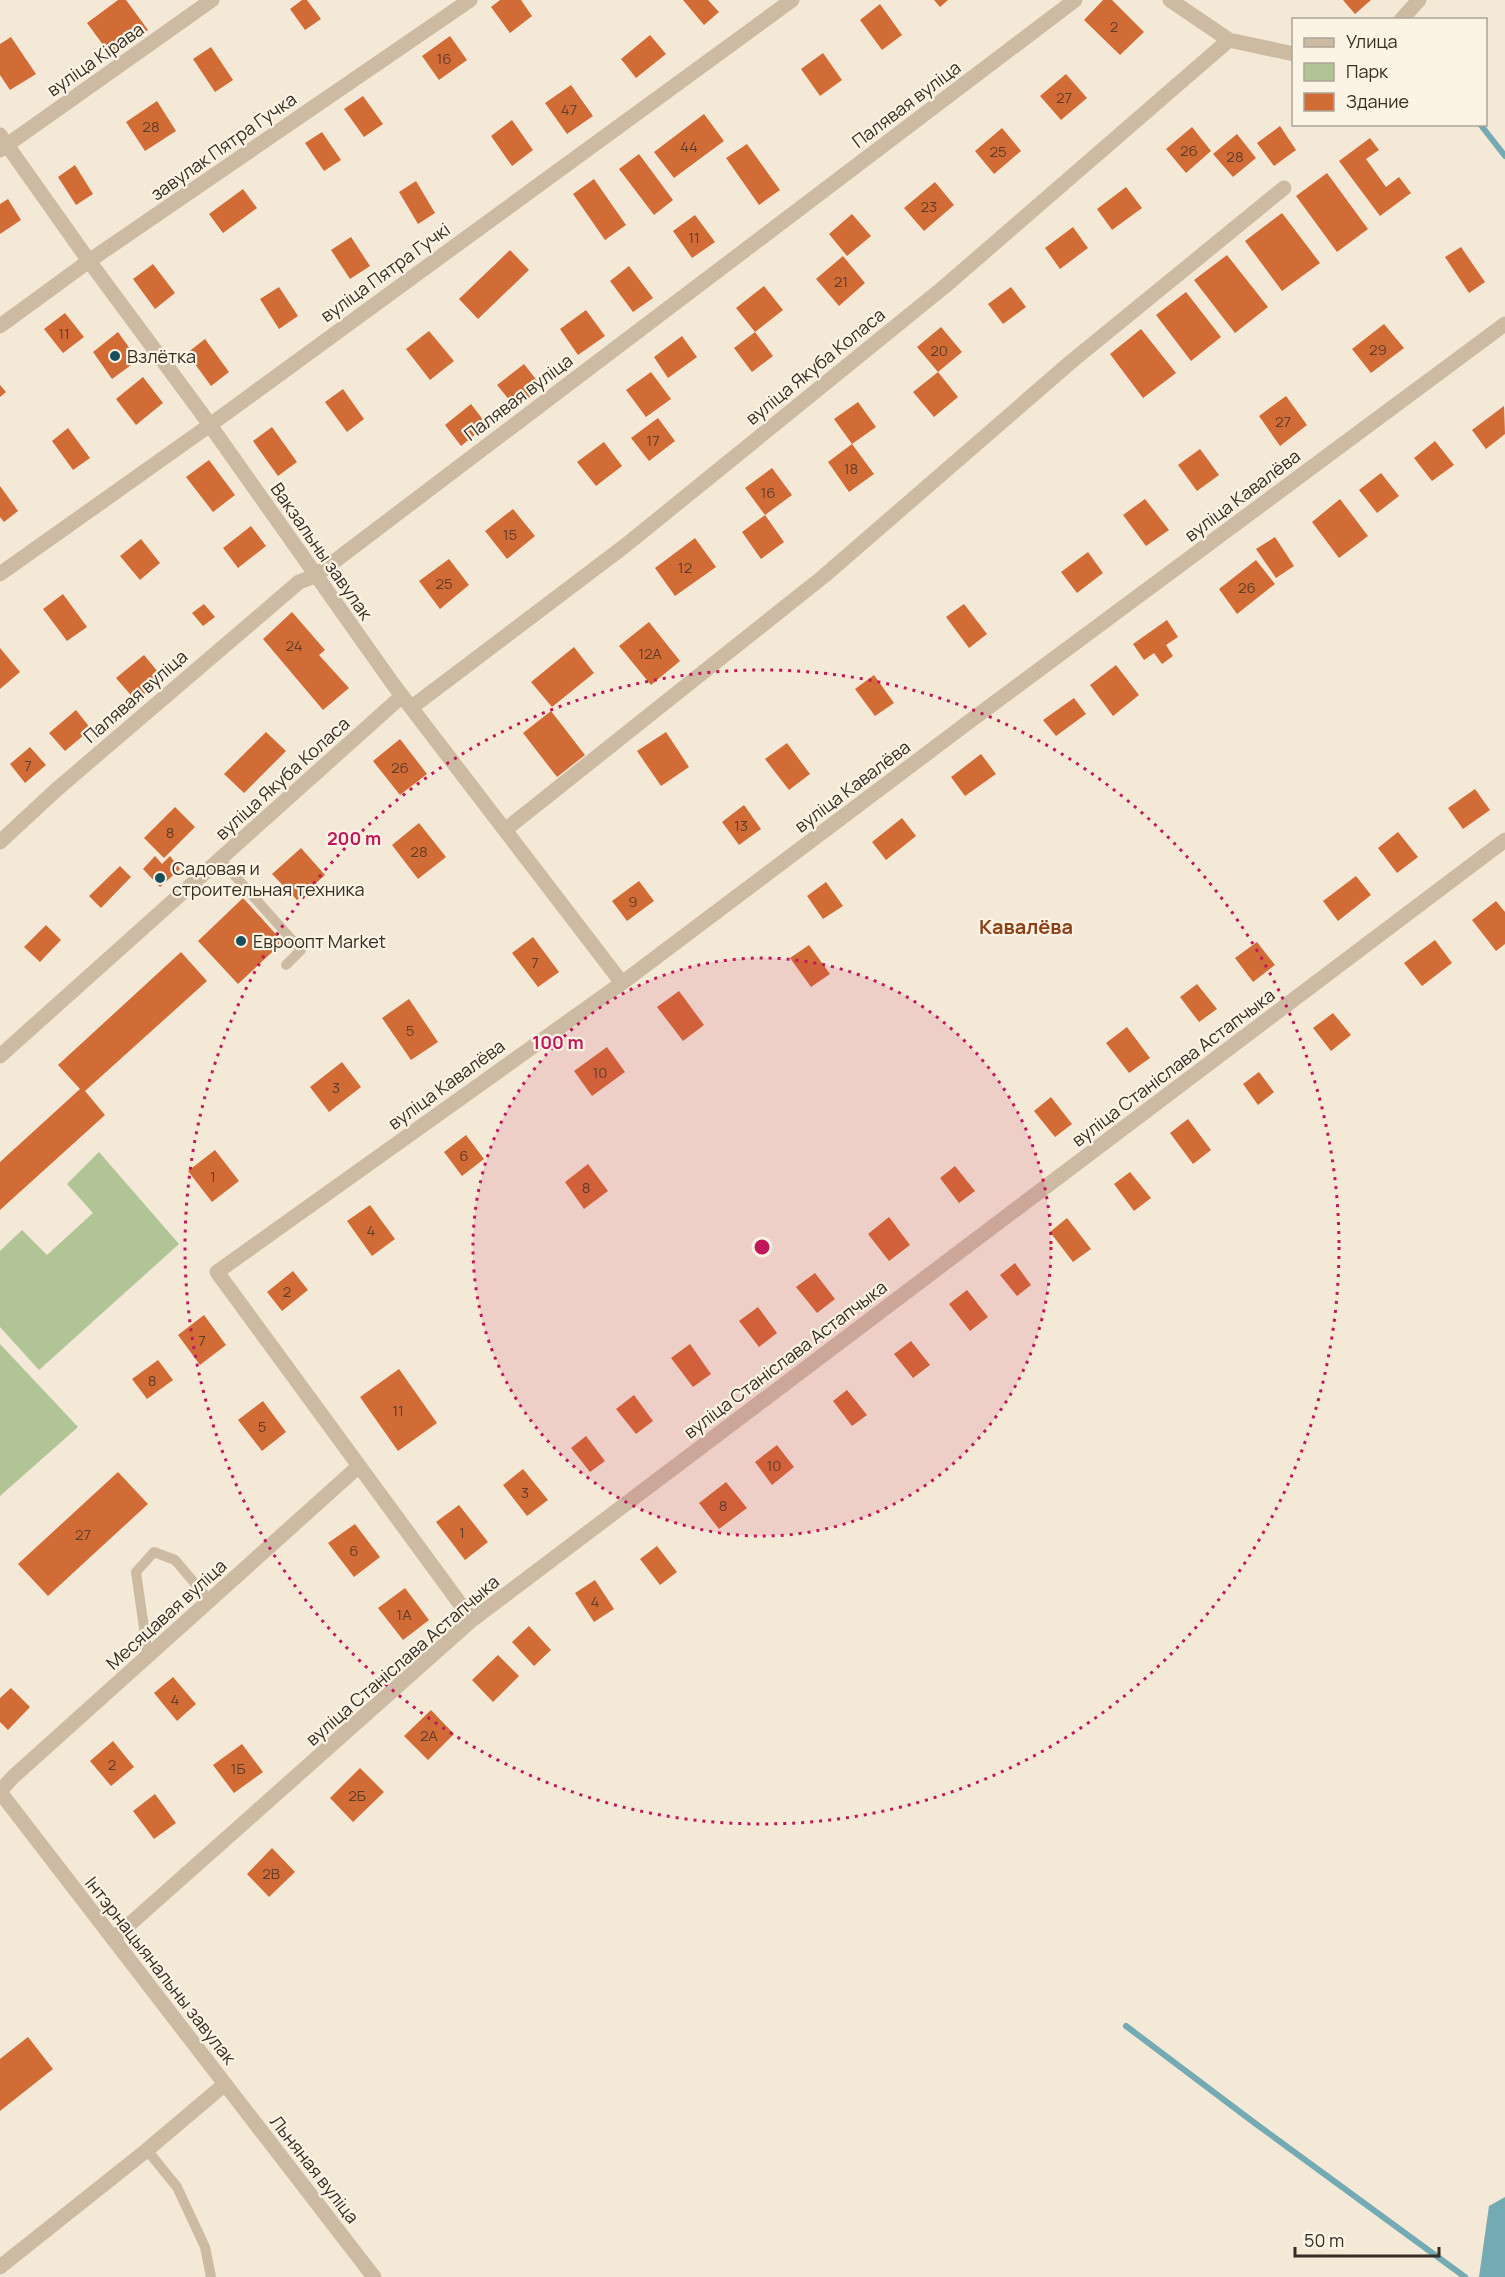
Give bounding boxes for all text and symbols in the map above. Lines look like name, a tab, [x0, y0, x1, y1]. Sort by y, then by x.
house number: 2	[1110, 16, 1118, 37]
street label: вуліца Кірава	[42, 17, 148, 101]
legend	[1292, 18, 1487, 126]
text: Улица	[1346, 29, 1398, 53]
house number: 16	[436, 48, 452, 69]
street label: Палявая вуліца	[847, 55, 965, 153]
text: Парк	[1346, 59, 1389, 83]
street label: завулак Пятра Гучка	[145, 87, 301, 205]
house number: 27	[1056, 87, 1072, 108]
text: Здание	[1346, 89, 1409, 113]
house number: 47	[561, 99, 577, 120]
house number: 28	[142, 116, 160, 137]
house number: 44	[680, 136, 698, 157]
house number: 26	[1180, 140, 1198, 161]
house number: 25	[989, 141, 1007, 162]
house number: 28	[1226, 146, 1244, 167]
house number: 23	[921, 196, 937, 217]
street label: вуліца Пятра Гучкі	[315, 217, 455, 327]
house number: 11	[688, 227, 700, 248]
house number: 21	[834, 271, 848, 292]
street label: вуліца Якуба Коласа	[740, 302, 890, 430]
house number: 11	[58, 323, 70, 344]
house number: 29	[1369, 339, 1387, 360]
house number: 20	[930, 340, 948, 361]
place label: Взлётка	[127, 344, 196, 368]
street label: Палявая вуліца	[459, 348, 577, 446]
marker: Взлётка	[108, 349, 122, 363]
house number: 27	[1275, 411, 1291, 432]
house number: 17	[646, 430, 660, 451]
street label: вуліца Кавалёва	[1179, 444, 1305, 546]
house number: 18	[844, 458, 858, 479]
street label: Вакзальны завулак	[266, 478, 379, 625]
house number: 16	[760, 482, 776, 503]
house number: 15	[503, 524, 517, 545]
house number: 12	[678, 557, 692, 578]
house number: 25	[435, 573, 453, 594]
house number: 26	[1238, 577, 1256, 598]
house number: 24	[285, 635, 303, 656]
house number: 12А	[638, 643, 662, 664]
street label: Палявая вуліца	[78, 644, 192, 748]
street label: вуліца Якуба Коласа	[210, 711, 354, 845]
street label: вуліца Кавалёва	[789, 735, 915, 837]
house number: 7	[24, 755, 32, 776]
house number: 26	[391, 757, 409, 778]
house number: 13	[734, 815, 748, 836]
house number: 8	[166, 822, 174, 843]
text: 200 m	[327, 826, 381, 850]
house number: 28	[410, 841, 428, 862]
place label: Садовая и строительная техника	[172, 856, 365, 901]
marker: Садовая и строительная техника	[153, 871, 167, 885]
house number: 9	[628, 891, 638, 912]
district label: Кавалёва	[979, 913, 1073, 940]
place label: Евроопт Market	[253, 929, 386, 953]
marker: Евроопт Market	[234, 934, 248, 948]
house number: 7	[531, 952, 539, 973]
street label: вуліца Станіслава Астапчыка	[1066, 983, 1280, 1151]
house number: 5	[406, 1020, 414, 1041]
text: 100 m	[532, 1030, 584, 1054]
street label: вуліца Кавалёва	[383, 1033, 509, 1135]
house number: 10	[593, 1062, 608, 1083]
house number: 3	[332, 1077, 340, 1098]
house number: 6	[459, 1145, 469, 1166]
house number: 1	[210, 1166, 216, 1187]
house number: 8	[582, 1177, 590, 1198]
house number: 4	[367, 1220, 376, 1241]
centre of rings	[752, 1237, 772, 1257]
street label: вуліца Станіслава Астапчыка	[678, 1275, 892, 1443]
house number: 2	[283, 1281, 291, 1302]
house number: 7	[198, 1330, 206, 1351]
house number: 8	[148, 1370, 156, 1391]
house number: 11	[392, 1400, 404, 1421]
house number: 5	[258, 1416, 266, 1437]
house number: 10	[767, 1455, 782, 1476]
house number: 3	[521, 1482, 529, 1503]
house number: 8	[719, 1495, 727, 1516]
house number: 1	[459, 1522, 465, 1543]
house number: 27	[75, 1524, 91, 1545]
house number: 6	[349, 1540, 359, 1561]
street label: Месяцавая вуліца	[101, 1553, 231, 1675]
street label: вуліца Станіслава Астапчыка	[300, 1569, 504, 1751]
house number: 4	[591, 1591, 600, 1612]
house number: 1А	[396, 1604, 412, 1625]
house number: 4	[171, 1689, 180, 1710]
house number: 2А	[420, 1725, 438, 1746]
house number: 2	[108, 1754, 116, 1775]
house number: 1Б	[231, 1758, 245, 1779]
house number: 2Б	[348, 1785, 366, 1806]
house number: 2В	[262, 1863, 280, 1884]
street label: Інтэрнацыянальны завулак	[80, 1871, 243, 2070]
street label: Льняная вуліца	[265, 2110, 365, 2228]
scale bar	[1295, 2220, 1439, 2258]
text: 50 m	[1304, 2228, 1344, 2252]

